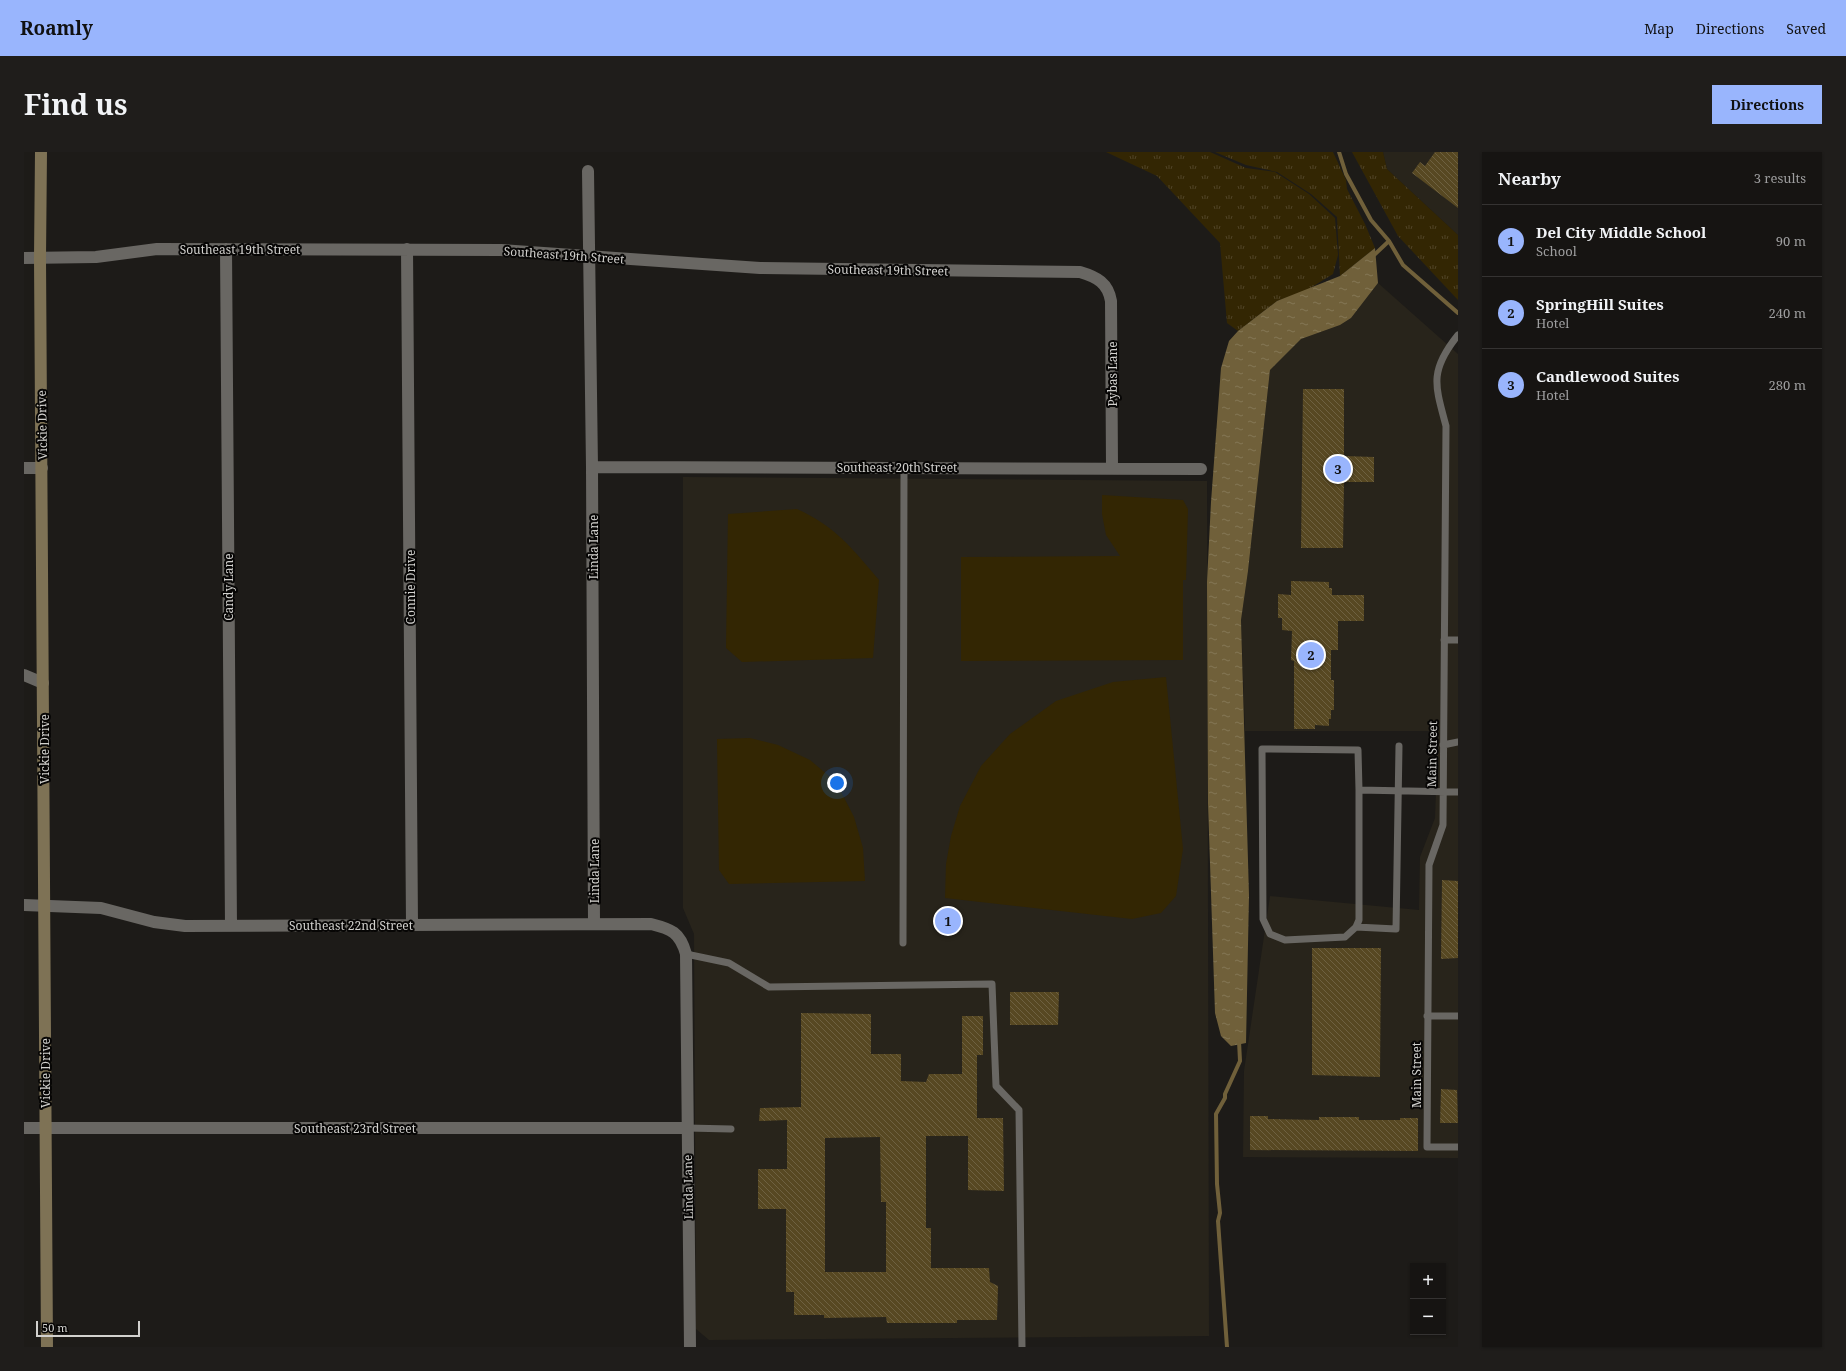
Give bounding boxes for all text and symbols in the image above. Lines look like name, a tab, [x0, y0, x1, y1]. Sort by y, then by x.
text: Roamly	[20, 15, 93, 41]
text: Map	[1644, 19, 1674, 38]
text: Directions	[1696, 19, 1764, 38]
text: Saved	[1786, 19, 1826, 38]
text: Find us	[24, 85, 128, 123]
button: Directions	[1712, 85, 1822, 124]
text: Nearby	[1498, 167, 1561, 190]
text: 3 results	[1754, 169, 1806, 187]
text: Del City Middle School	[1536, 222, 1706, 242]
text: 1	[1507, 232, 1515, 250]
text: 90 m	[1776, 232, 1806, 250]
street label: Southeast 19th Street	[180, 241, 300, 258]
street label: Southeast 19th Street	[503, 242, 625, 268]
text: School	[1536, 242, 1577, 260]
street label: Southeast 19th Street	[828, 260, 948, 280]
text: SpringHill Suites	[1536, 294, 1664, 314]
text: 2	[1507, 304, 1515, 322]
text: 240 m	[1769, 304, 1806, 322]
text: Hotel	[1536, 314, 1569, 332]
street label: Pybas Lane	[1104, 341, 1121, 407]
text: Candlewood Suites	[1536, 366, 1679, 386]
text: 3	[1507, 376, 1515, 394]
text: 280 m	[1769, 376, 1806, 394]
text: Hotel	[1536, 386, 1569, 404]
street label: Vickie Drive	[33, 390, 51, 460]
pin: 3	[1325, 454, 1351, 484]
street label: Southeast 20th Street	[837, 459, 957, 476]
street label: Linda Lane	[585, 515, 602, 579]
street label: Connie Drive	[402, 550, 419, 624]
street label: Candy Lane	[220, 553, 237, 621]
pin: 2	[1298, 640, 1324, 670]
street label: Vickie Drive	[36, 714, 53, 784]
street label: Main Street	[1423, 721, 1441, 787]
your location	[827, 773, 847, 793]
street label: Linda Lane	[586, 839, 603, 903]
pin: 1	[935, 906, 961, 936]
street label: Southeast 22nd Street	[289, 917, 413, 934]
street label: Vickie Drive	[37, 1038, 54, 1108]
street label: Main Street	[1408, 1042, 1425, 1108]
street label: Southeast 23rd Street	[294, 1120, 416, 1137]
street label: Linda Lane	[679, 1155, 697, 1219]
map controls	[1410, 1263, 1446, 1335]
button: +	[1410, 1263, 1446, 1299]
button: −	[1410, 1299, 1446, 1335]
scale bar	[36, 1319, 140, 1338]
text: 50 m	[42, 1320, 68, 1335]

